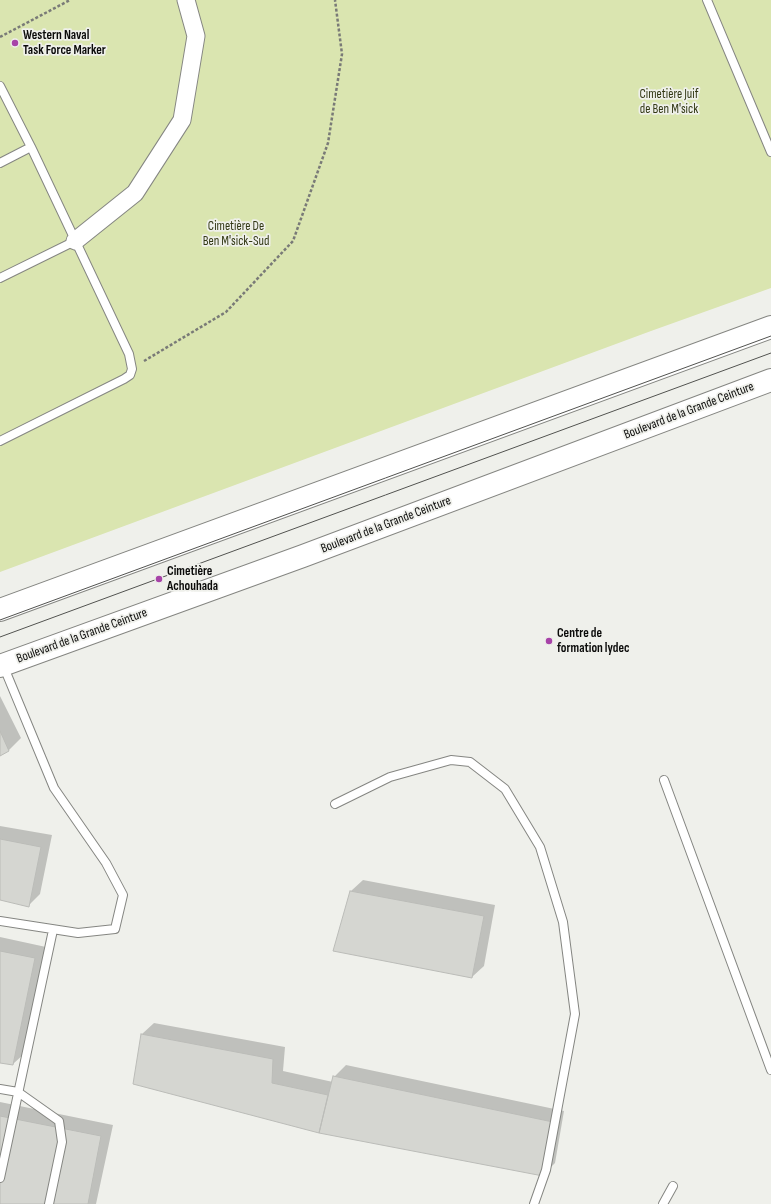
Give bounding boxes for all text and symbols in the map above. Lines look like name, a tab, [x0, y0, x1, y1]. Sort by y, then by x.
place label: Western Naval Task Force Marker	[23, 28, 106, 59]
marker: Western Naval Task Force Marker	[10, 38, 20, 48]
park label: Cimetière Juif de Ben M'sick	[640, 87, 698, 118]
park label: Cimetière De Ben M'sick-Sud	[203, 219, 269, 250]
street label: Boulevard de la Grande Ceinture	[622, 379, 756, 443]
street label: Boulevard de la Grande Ceinture	[319, 493, 453, 557]
place label: Cimetière Achouhada	[167, 564, 218, 595]
marker: Cimetière Achouhada	[154, 574, 164, 584]
street label: Boulevard de la Grande Ceinture	[14, 605, 150, 667]
place label: Centre de formation lydec	[557, 626, 630, 657]
marker: Centre de formation lydec	[544, 636, 554, 646]

